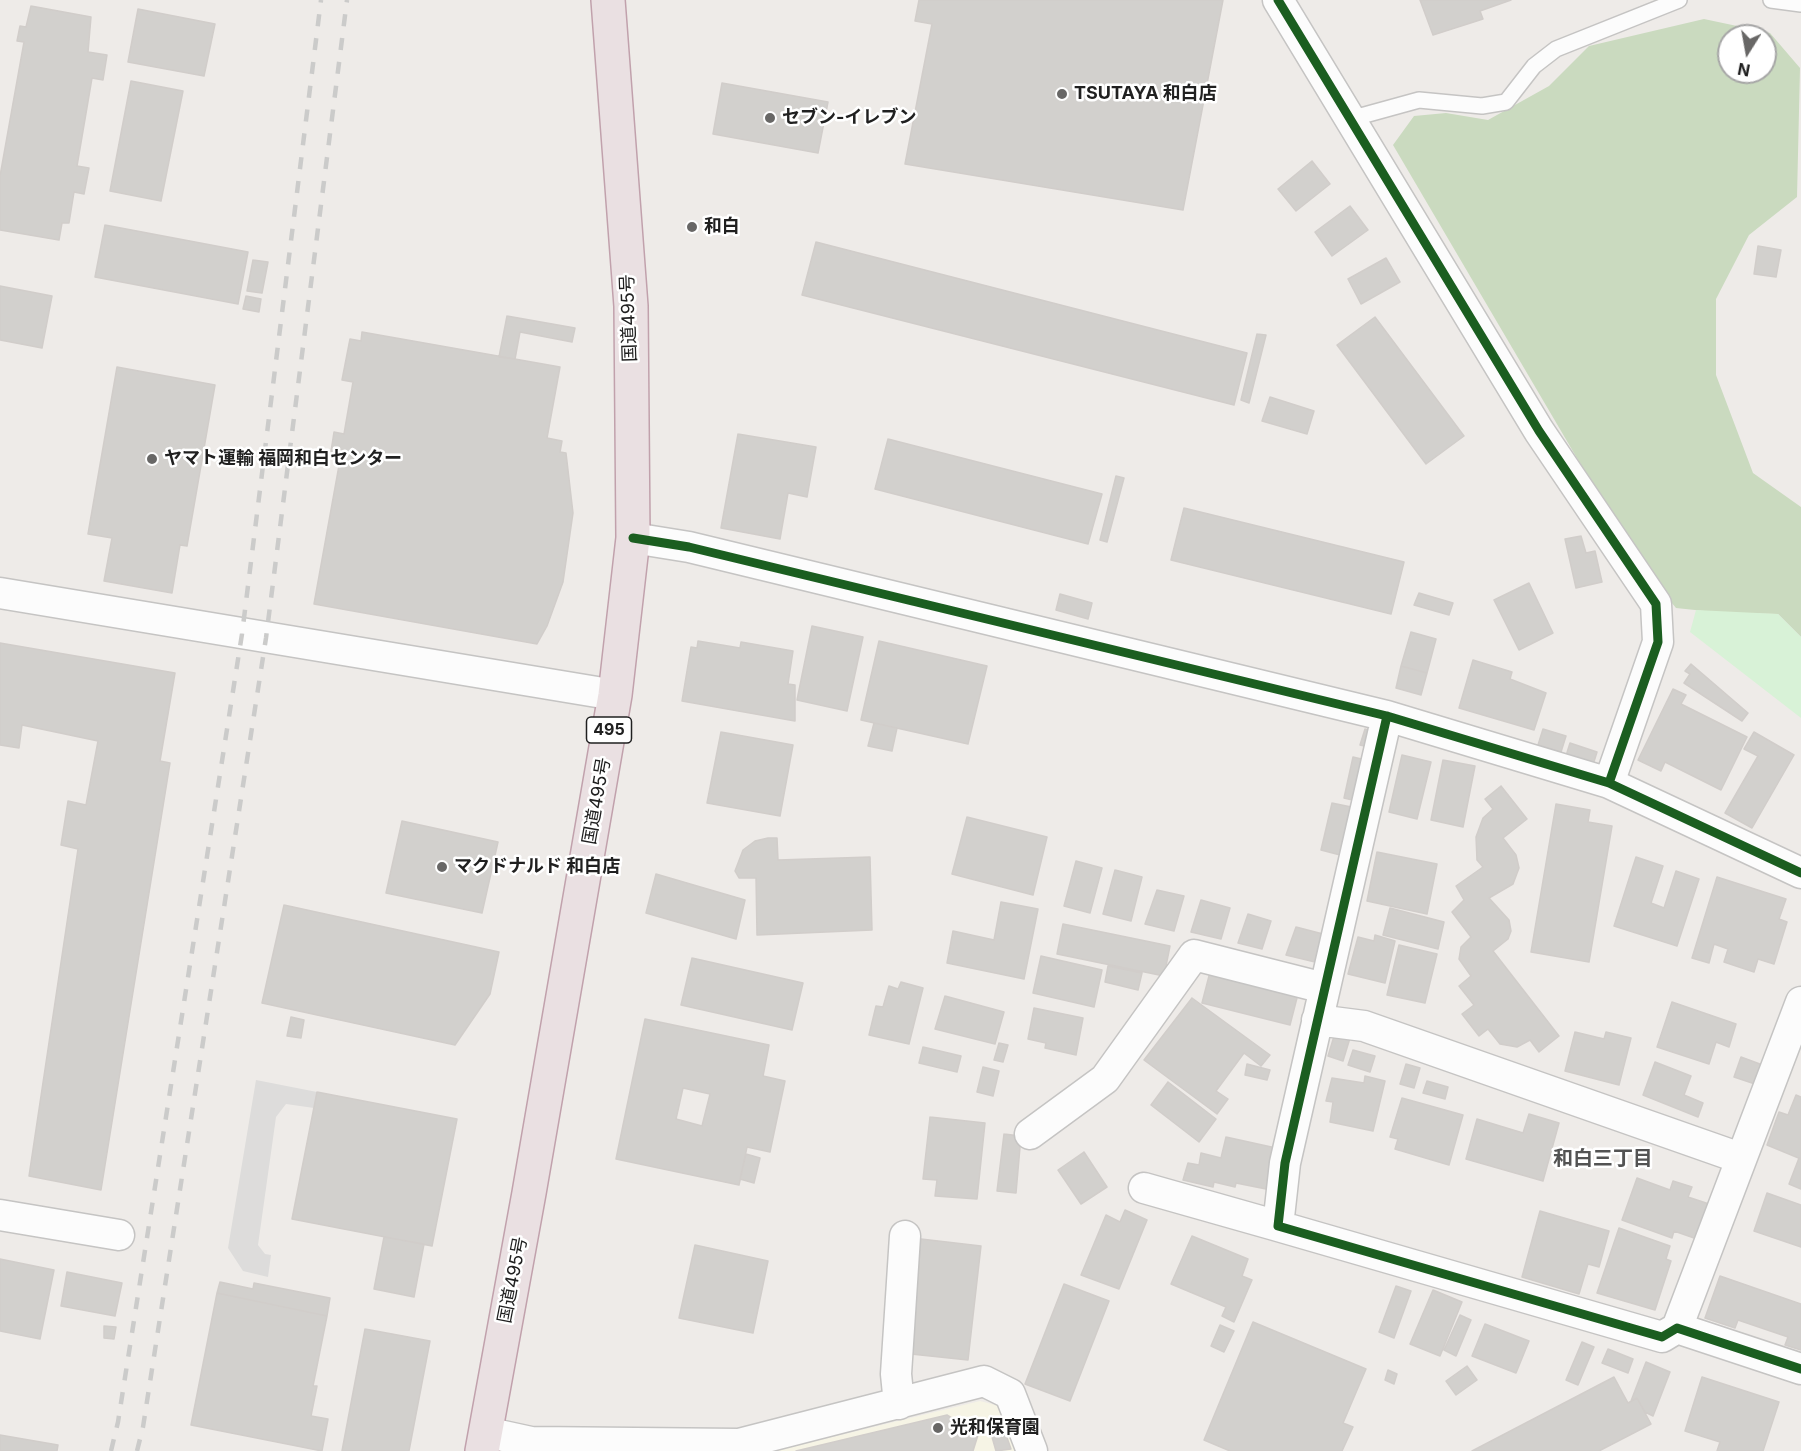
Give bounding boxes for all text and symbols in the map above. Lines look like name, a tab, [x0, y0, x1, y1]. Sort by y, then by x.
north arrow	[1717, 24, 1777, 84]
text: N	[1736, 59, 1752, 81]
place label: TSUTAYA 和白店	[1074, 83, 1217, 105]
marker: TSUTAYA 和白店	[1055, 87, 1069, 101]
place label: セブン-イレブン	[782, 107, 916, 129]
marker: セブン-イレブン	[763, 111, 777, 125]
place label: 和白	[704, 216, 740, 238]
marker: 和白	[685, 220, 699, 234]
street label: 国道495号	[617, 274, 641, 362]
place label: ヤマト運輸 福岡和白センター	[164, 448, 402, 470]
marker: ヤマト運輸 福岡和白センター	[145, 452, 159, 466]
road number: 495	[586, 717, 632, 743]
street label: 国道495号	[579, 756, 615, 846]
place label: マクドナルド 和白店	[454, 856, 620, 878]
marker: マクドナルド 和白店	[435, 860, 449, 874]
district label: 和白三丁目	[1553, 1147, 1653, 1171]
street label: 国道495号	[494, 1235, 532, 1325]
place label: 光和保育園	[950, 1417, 1040, 1439]
marker: 光和保育園	[931, 1421, 945, 1435]

